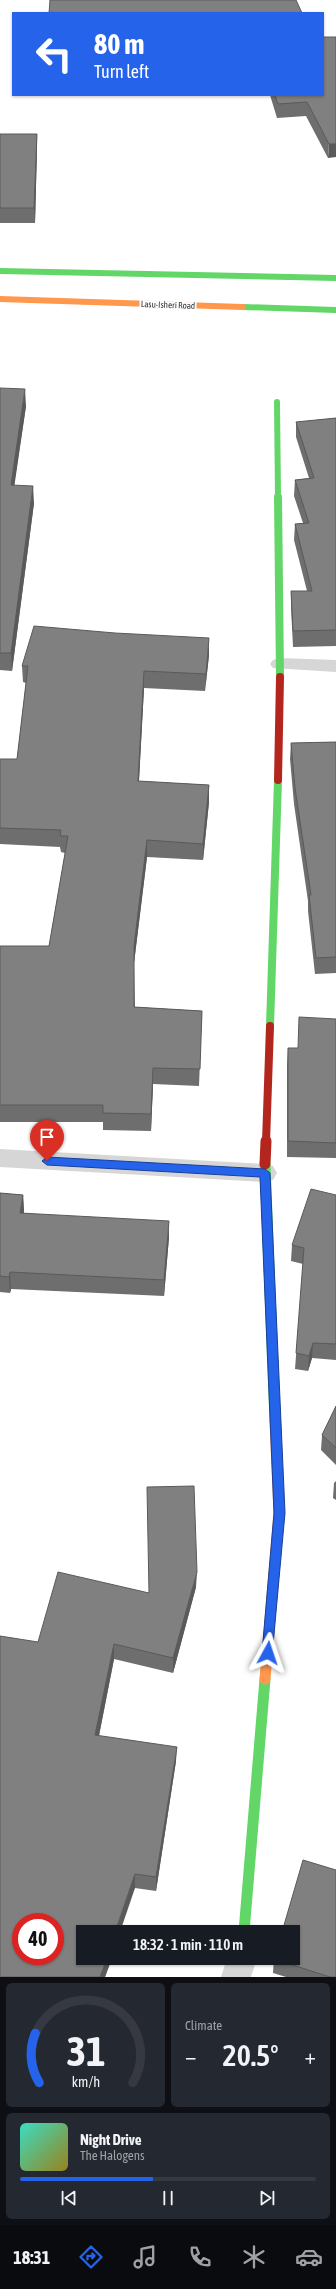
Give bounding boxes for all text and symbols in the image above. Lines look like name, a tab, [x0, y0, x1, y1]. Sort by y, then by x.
icon: left	[28, 28, 80, 80]
text: 80 m	[94, 28, 144, 60]
text: Turn left	[94, 61, 149, 82]
street label: Lasu-Isheri Road	[141, 299, 195, 311]
pin	[30, 1120, 64, 1161]
icon: arrive	[36, 1126, 58, 1148]
position arrow	[247, 1632, 289, 1674]
speed limit sign: 40	[12, 1913, 64, 1965]
text: 18:32 · 1 min · 110 m	[133, 1936, 243, 1953]
text: Climate	[185, 2018, 222, 2033]
text: 31	[66, 2027, 105, 2075]
text: 20.5°	[223, 2038, 278, 2072]
text: −	[185, 2043, 196, 2069]
text: +	[305, 2043, 316, 2069]
text: km/h	[71, 2074, 100, 2090]
text: Night Drive	[80, 2131, 142, 2148]
text: The Halogens	[80, 2148, 145, 2163]
icon: previous	[58, 2187, 80, 2209]
icon: pause	[157, 2187, 179, 2209]
icon: next	[256, 2187, 278, 2209]
icon: directions	[77, 2243, 105, 2271]
icon: music	[131, 2243, 159, 2271]
icon: phone	[186, 2243, 214, 2271]
icon: climate	[240, 2243, 268, 2271]
icon: car	[295, 2243, 323, 2271]
text: 18:31	[13, 2247, 50, 2268]

